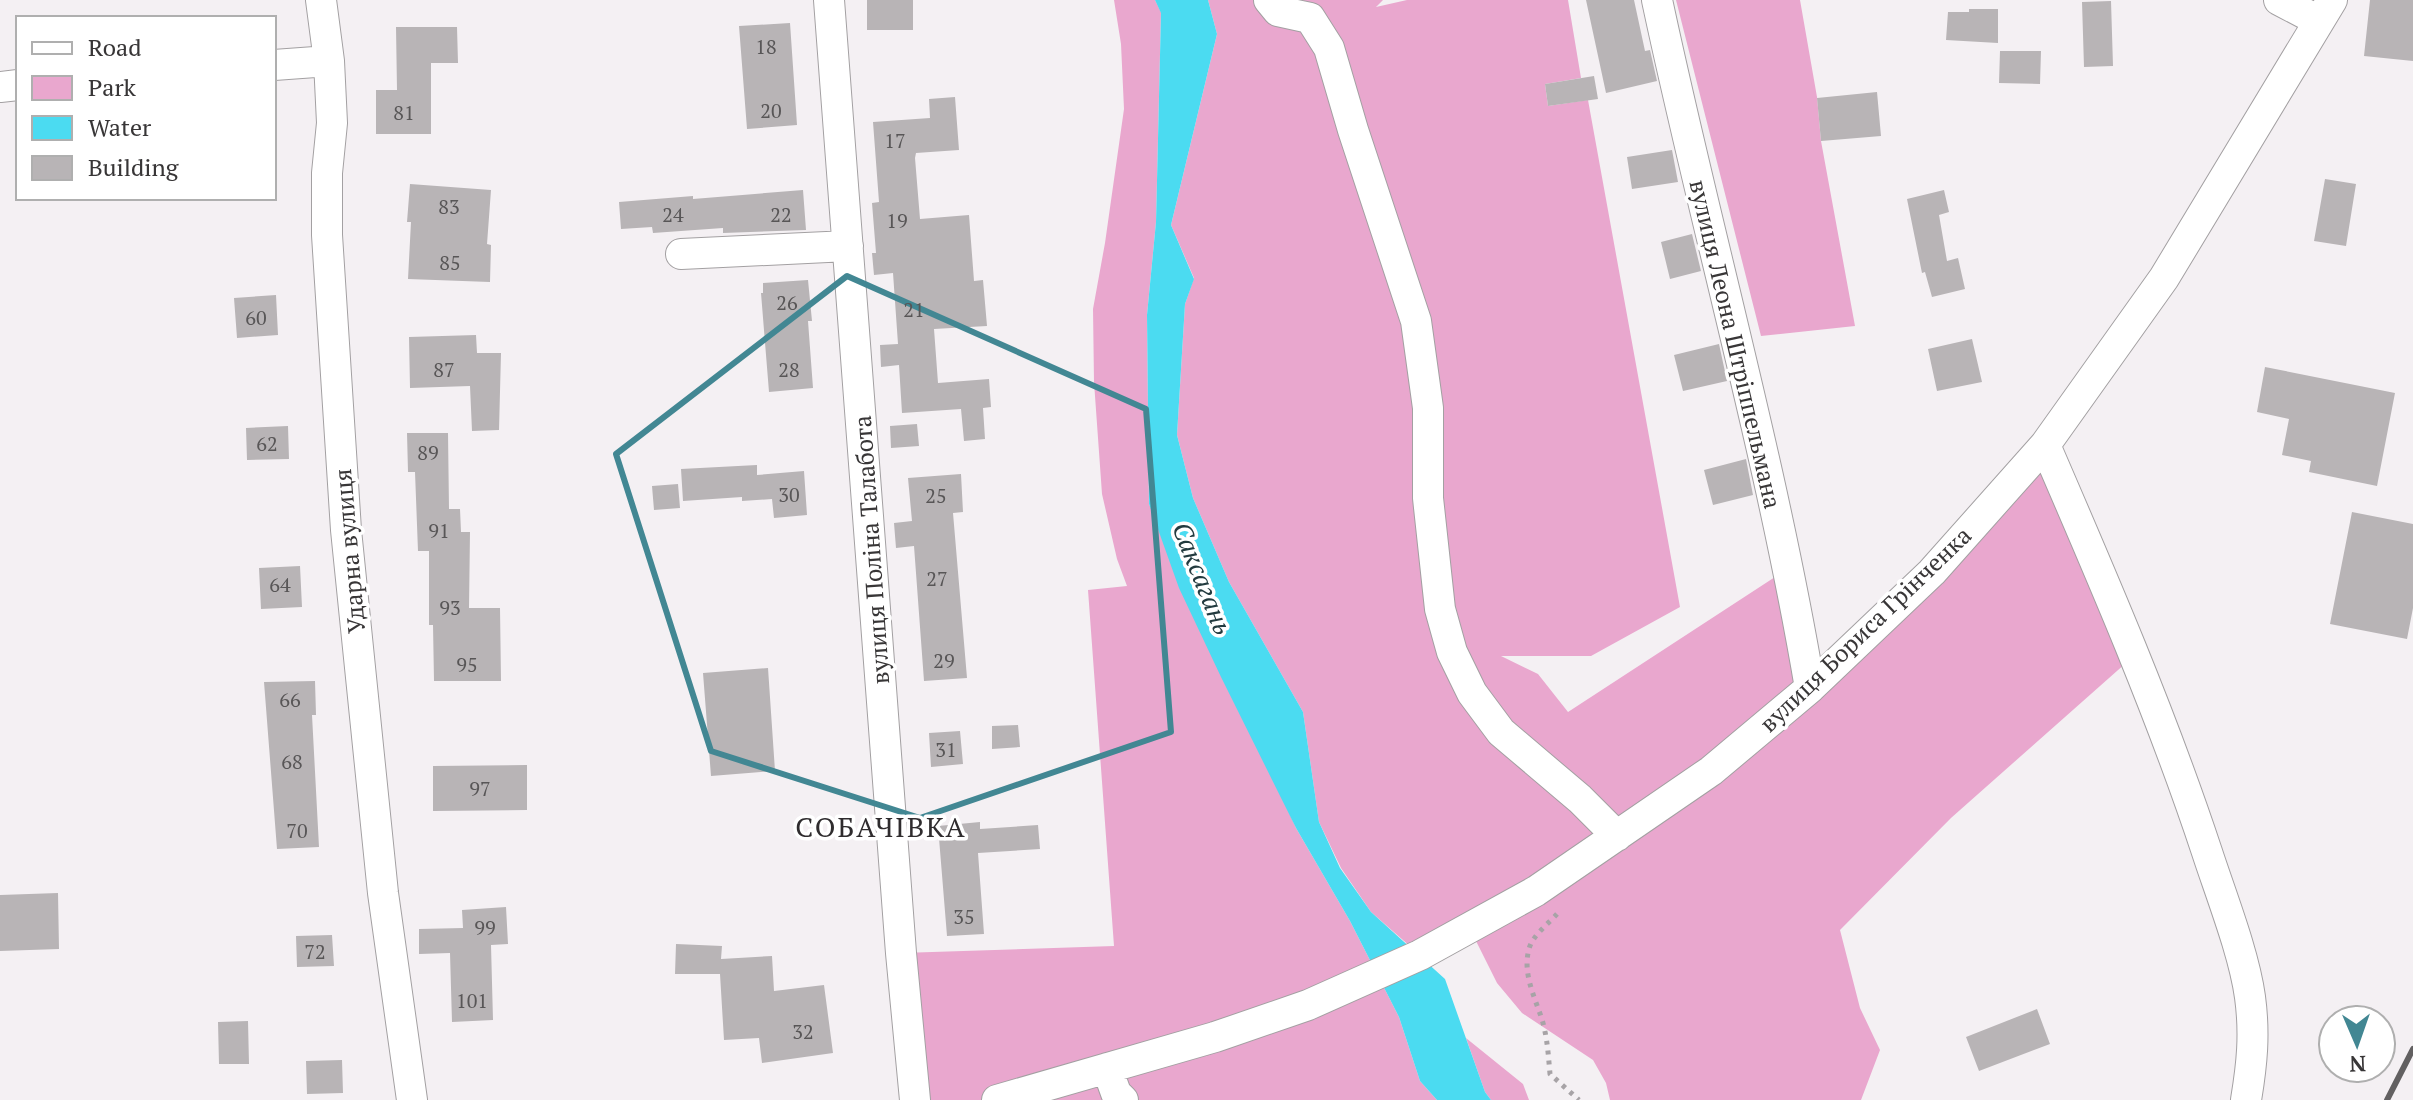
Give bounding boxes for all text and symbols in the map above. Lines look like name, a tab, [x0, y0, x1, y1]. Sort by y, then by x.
legend	[16, 16, 276, 200]
text: Road	[88, 31, 142, 63]
house number: 18	[755, 33, 777, 60]
text: Park	[88, 71, 137, 103]
house number: 20	[760, 97, 782, 124]
house number: 81	[393, 99, 415, 126]
text: Water	[88, 111, 152, 143]
house number: 17	[884, 127, 906, 154]
text: Building	[88, 151, 179, 183]
street label: вулиця Леона Штріппельмана	[1683, 176, 1789, 512]
house number: 83	[438, 193, 460, 220]
house number: 24	[662, 201, 684, 228]
house number: 22	[770, 201, 792, 228]
house number: 19	[886, 207, 908, 234]
house number: 85	[439, 249, 461, 276]
house number: 26	[776, 289, 798, 316]
house number: 21	[903, 296, 925, 323]
house number: 60	[245, 304, 267, 331]
house number: 87	[433, 356, 455, 383]
house number: 28	[778, 356, 800, 383]
street label: вулиця Поліна Талабота	[846, 415, 896, 685]
house number: 62	[256, 430, 278, 457]
house number: 89	[417, 439, 439, 466]
street label: Ударна вулиця	[326, 467, 372, 635]
house number: 30	[778, 481, 800, 508]
house number: 25	[925, 482, 947, 509]
house number: 91	[428, 517, 450, 544]
water label: Саксагань	[1165, 517, 1241, 639]
street label: вулиця Бориса Грінченка	[1752, 519, 1978, 739]
house number: 27	[926, 565, 948, 592]
house number: 64	[269, 571, 291, 598]
house number: 93	[439, 594, 461, 621]
house number: 29	[933, 647, 955, 674]
house number: 95	[456, 651, 478, 678]
house number: 66	[279, 686, 301, 713]
house number: 31	[935, 736, 957, 763]
house number: 68	[281, 748, 303, 775]
house number: 97	[469, 775, 491, 802]
district label: СОБАЧІВКА	[795, 808, 967, 845]
house number: 70	[286, 817, 308, 844]
house number: 35	[953, 903, 975, 930]
house number: 99	[474, 914, 496, 941]
house number: 72	[304, 938, 326, 965]
house number: 101	[456, 987, 488, 1014]
north arrow	[2317, 1004, 2397, 1084]
house number: 32	[792, 1018, 814, 1045]
text: N	[2349, 1050, 2367, 1079]

